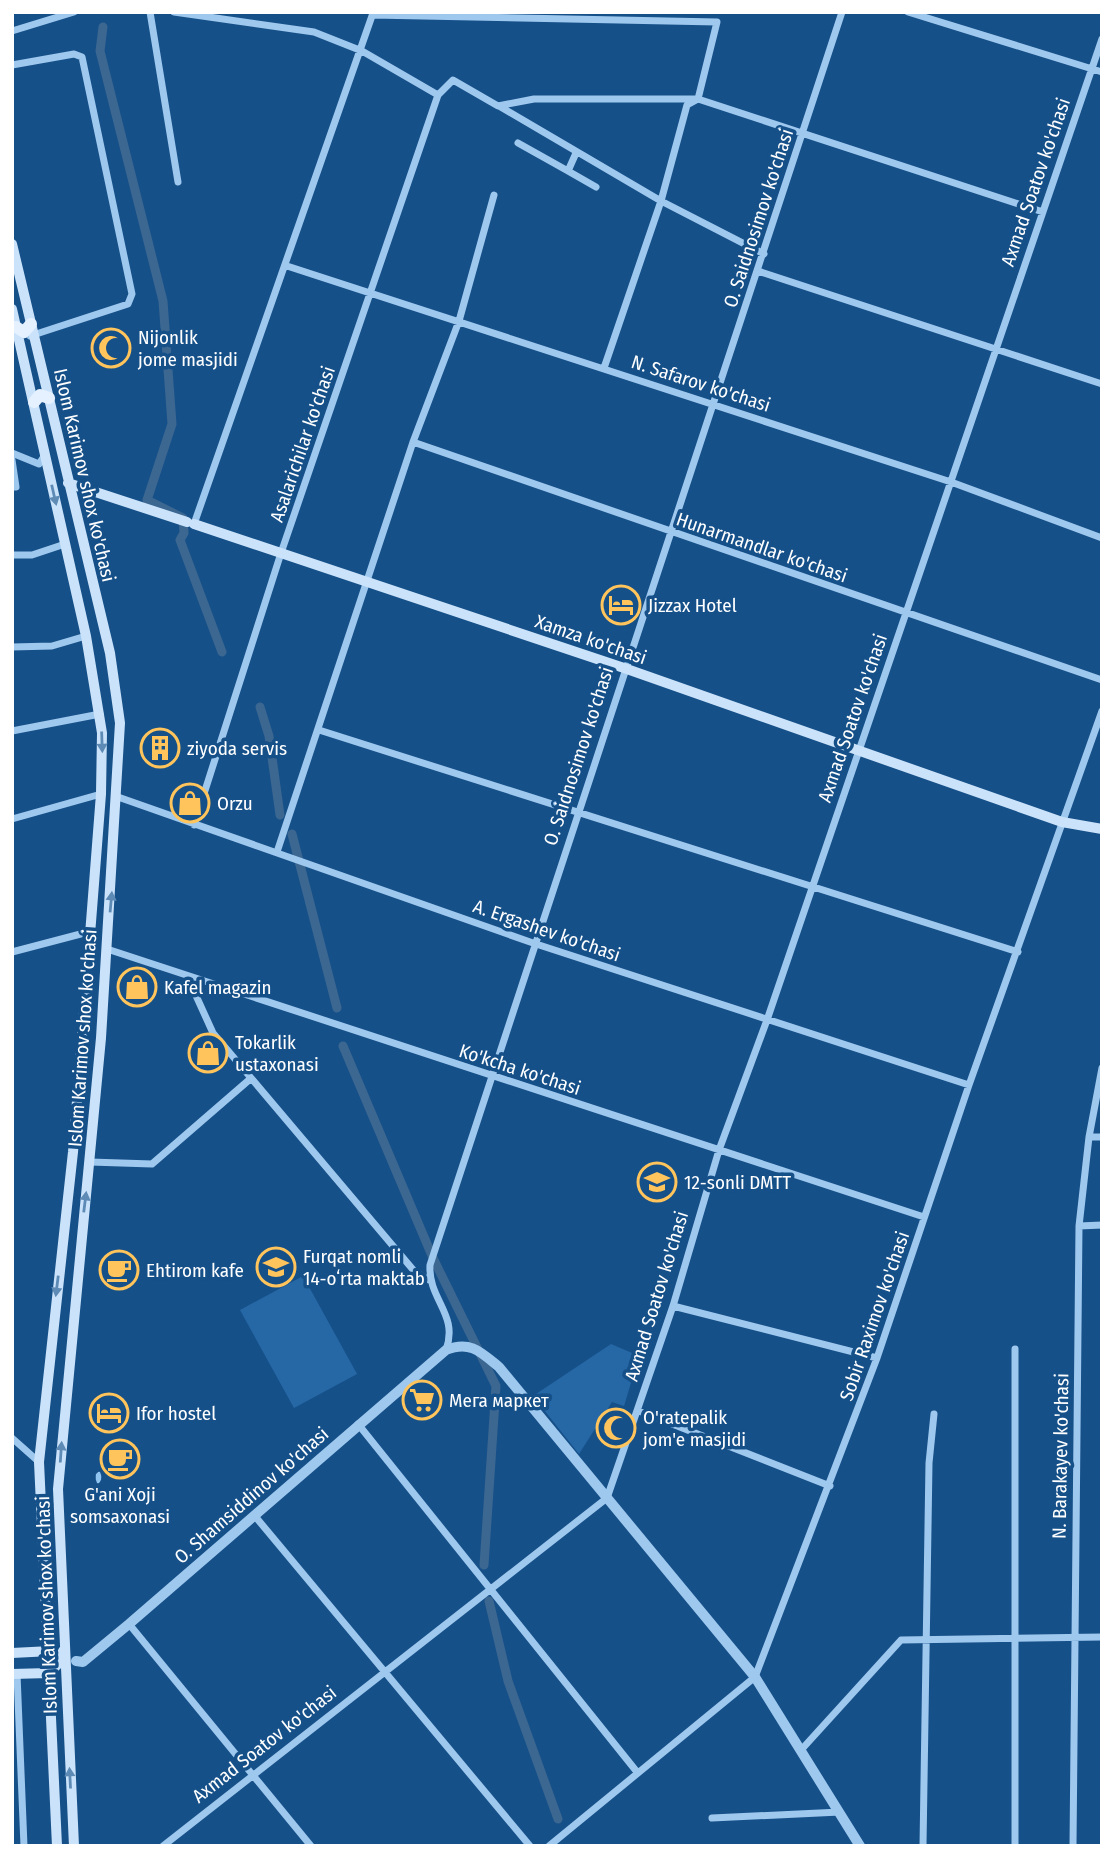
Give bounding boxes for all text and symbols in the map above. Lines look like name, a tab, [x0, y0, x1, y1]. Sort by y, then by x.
street label: Axmad Soatov ko'chasi	[996, 95, 1075, 269]
street label: O. Saidnosimov ko'chasi	[719, 126, 798, 310]
place label: Nijonlik jome masjidi	[137, 326, 238, 371]
mosque icon: Nijonlik jome masjidi	[90, 327, 132, 369]
street label: N. Safarov ko'chasi	[628, 350, 773, 417]
street label: Asalarichilar ko'chasi	[265, 363, 340, 525]
street label: Islom Karimov shox ko'chasi	[49, 366, 120, 584]
one-way arrow	[49, 484, 60, 506]
street label: Hunarmandlar ko'chasi	[673, 507, 850, 588]
hotel icon: Jizzax Hotel	[600, 584, 642, 626]
place label: Jizzax Hotel	[648, 594, 737, 617]
street label: Xamza ko'chasi	[532, 610, 650, 669]
street label: Axmad Soatov ko'chasi	[813, 631, 892, 805]
street label: O. Saidnosimov ko'chasi	[539, 664, 618, 848]
building icon: ziyoda servis	[139, 727, 181, 769]
one-way arrow	[96, 732, 108, 754]
place label: ziyoda servis	[187, 737, 287, 760]
shop icon: Orzu	[169, 782, 211, 824]
place label: Orzu	[217, 792, 253, 815]
one-way arrow	[106, 891, 117, 913]
street label: A. Ergashev ko'chasi	[470, 895, 623, 966]
street label: Islom Karimov shox ko'chasi	[63, 928, 102, 1148]
shop icon: Kafel magazin	[116, 966, 158, 1008]
place label: Kafel magazin	[164, 976, 272, 999]
place label: Tokarlik ustaxonasi	[235, 1031, 319, 1076]
shop icon: Tokarlik ustaxonasi	[187, 1032, 229, 1074]
street label: Ko'kcha ko'chasi	[456, 1039, 584, 1100]
school or university icon: 12-sonli DMTT	[636, 1161, 678, 1203]
place label: 12-sonli DMTT	[684, 1171, 791, 1194]
one-way arrow	[80, 1190, 91, 1212]
street label: Axmad Soatov ko'chasi	[620, 1208, 693, 1384]
street label: Sobir Raximov ko'chasi	[835, 1228, 914, 1404]
place label: Furqat nomli 14-oʻrta maktab	[303, 1245, 425, 1290]
school or university icon: Furqat nomli 14-oʻrta maktab	[255, 1246, 297, 1288]
cafe icon: Ehtirom kafe	[98, 1249, 140, 1291]
place label: Ehtirom kafe	[146, 1259, 244, 1282]
one-way arrow	[51, 1275, 62, 1297]
street label: N. Barakayev ko'chasi	[1048, 1373, 1073, 1539]
supermarket icon: Мега маркет	[401, 1379, 443, 1421]
place label: Мега маркет	[449, 1389, 549, 1412]
hotel icon: Ifor hostel	[88, 1392, 130, 1434]
place label: Ifor hostel	[136, 1402, 216, 1425]
place label: O'ratepalik jom'e masjidi	[642, 1406, 746, 1451]
mosque icon: O'ratepalik jom'e masjidi	[595, 1407, 637, 1449]
street label: O. Shamsiddinov ko'chasi	[170, 1422, 333, 1569]
cafe icon: G'ani Xoji somsaxonasi	[99, 1438, 141, 1480]
one-way arrow	[56, 1441, 67, 1463]
place label: G'ani Xoji somsaxonasi	[70, 1483, 170, 1528]
street label: Islom Karimov shox ko'chasi	[31, 1496, 62, 1714]
street label: Axmad Soatov ko'chasi	[188, 1681, 341, 1808]
one-way arrow	[65, 1766, 76, 1788]

